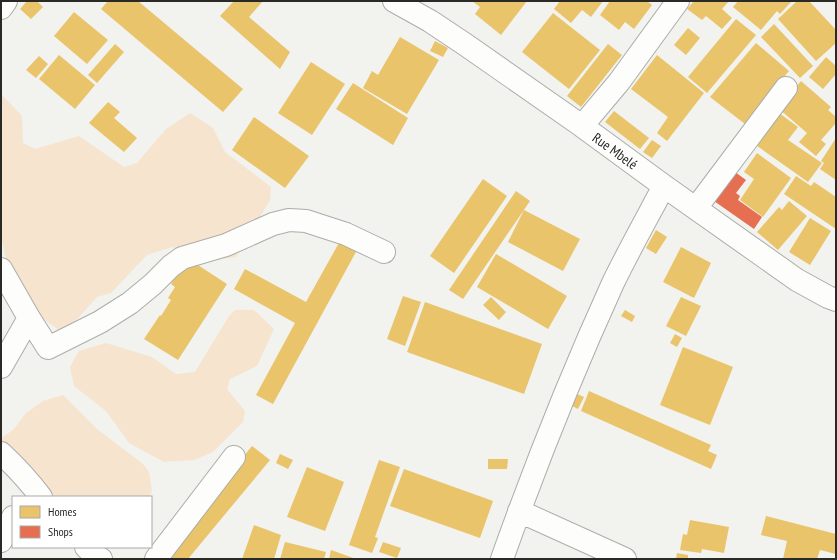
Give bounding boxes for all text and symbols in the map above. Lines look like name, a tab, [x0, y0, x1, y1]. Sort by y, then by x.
street label: Rue Mbelé	[589, 129, 641, 174]
legend	[12, 496, 152, 548]
text: Homes	[48, 504, 76, 519]
text: Shops	[48, 524, 73, 539]

